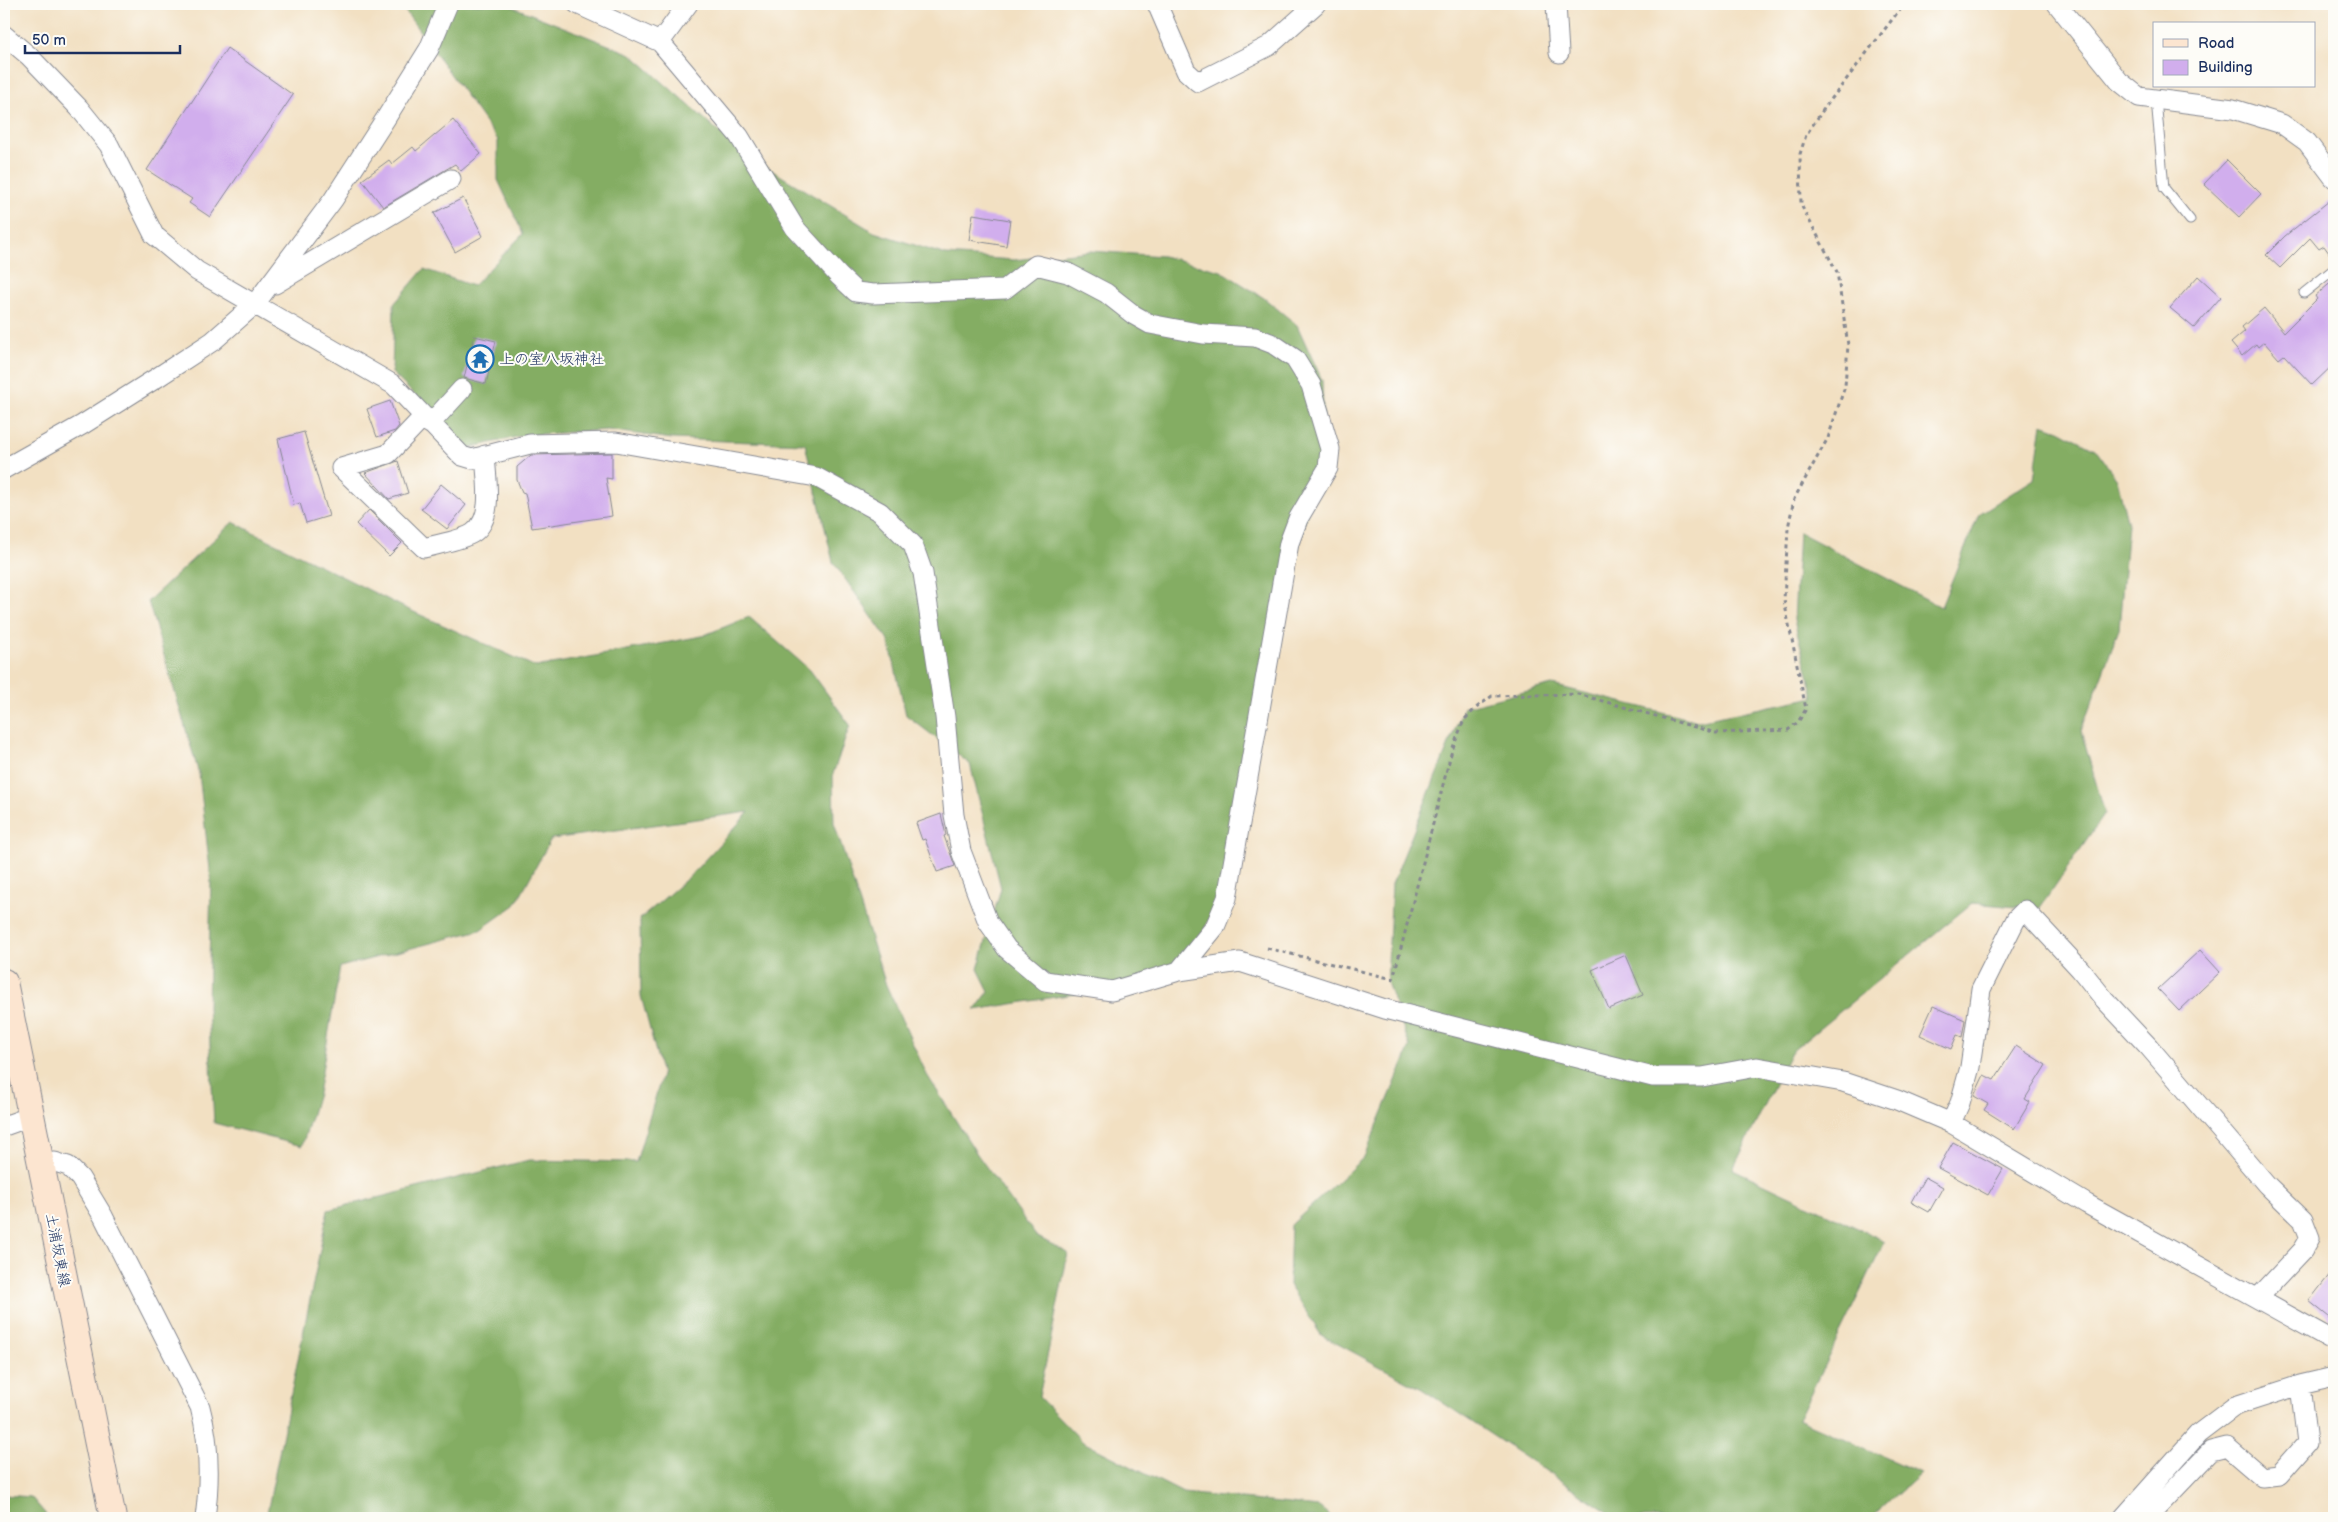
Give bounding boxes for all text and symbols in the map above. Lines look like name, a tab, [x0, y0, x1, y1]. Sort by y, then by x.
scale bar	[25, 22, 180, 54]
legend	[2153, 22, 2316, 88]
text: 50 m	[32, 31, 66, 50]
text: Road	[2198, 34, 2234, 53]
text: Building	[2198, 58, 2253, 77]
temple icon: 上の室八坂神社	[465, 344, 495, 374]
place label: 上の室八坂神社	[499, 350, 604, 369]
street label: 土浦坂東線	[41, 1211, 74, 1289]

